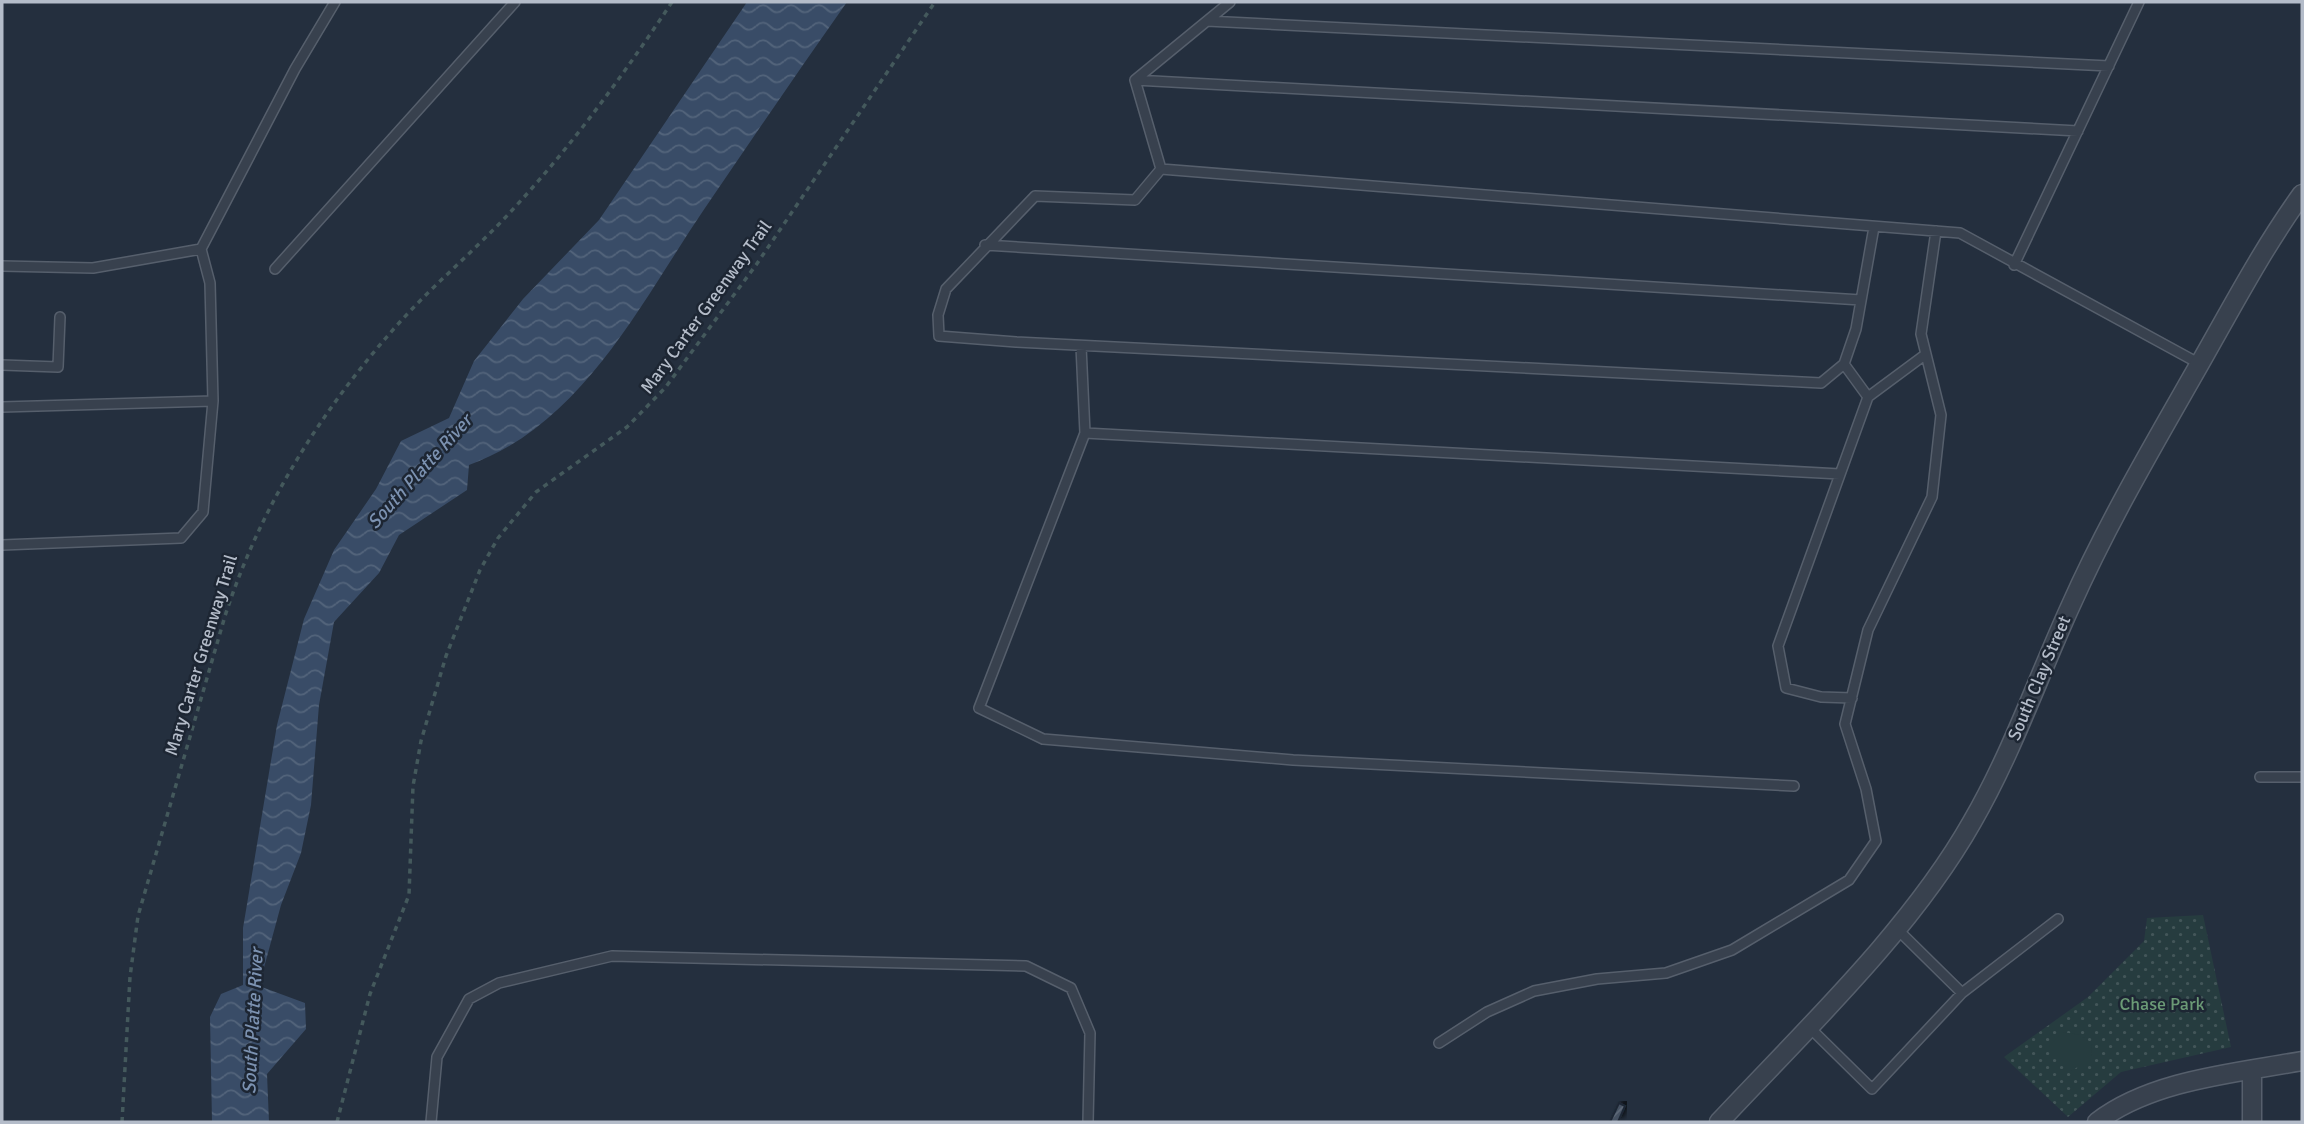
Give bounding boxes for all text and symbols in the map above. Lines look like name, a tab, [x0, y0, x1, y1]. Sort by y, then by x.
street label: Mary Carter Greenway Trail	[636, 216, 776, 398]
water label: South Platte River	[362, 407, 479, 534]
street label: Mary Carter Greenway Trail	[160, 552, 242, 758]
street label: South Clay Street	[2003, 612, 2075, 744]
water label: South Platte River	[237, 945, 269, 1095]
park label: Chase Park	[2119, 993, 2205, 1015]

